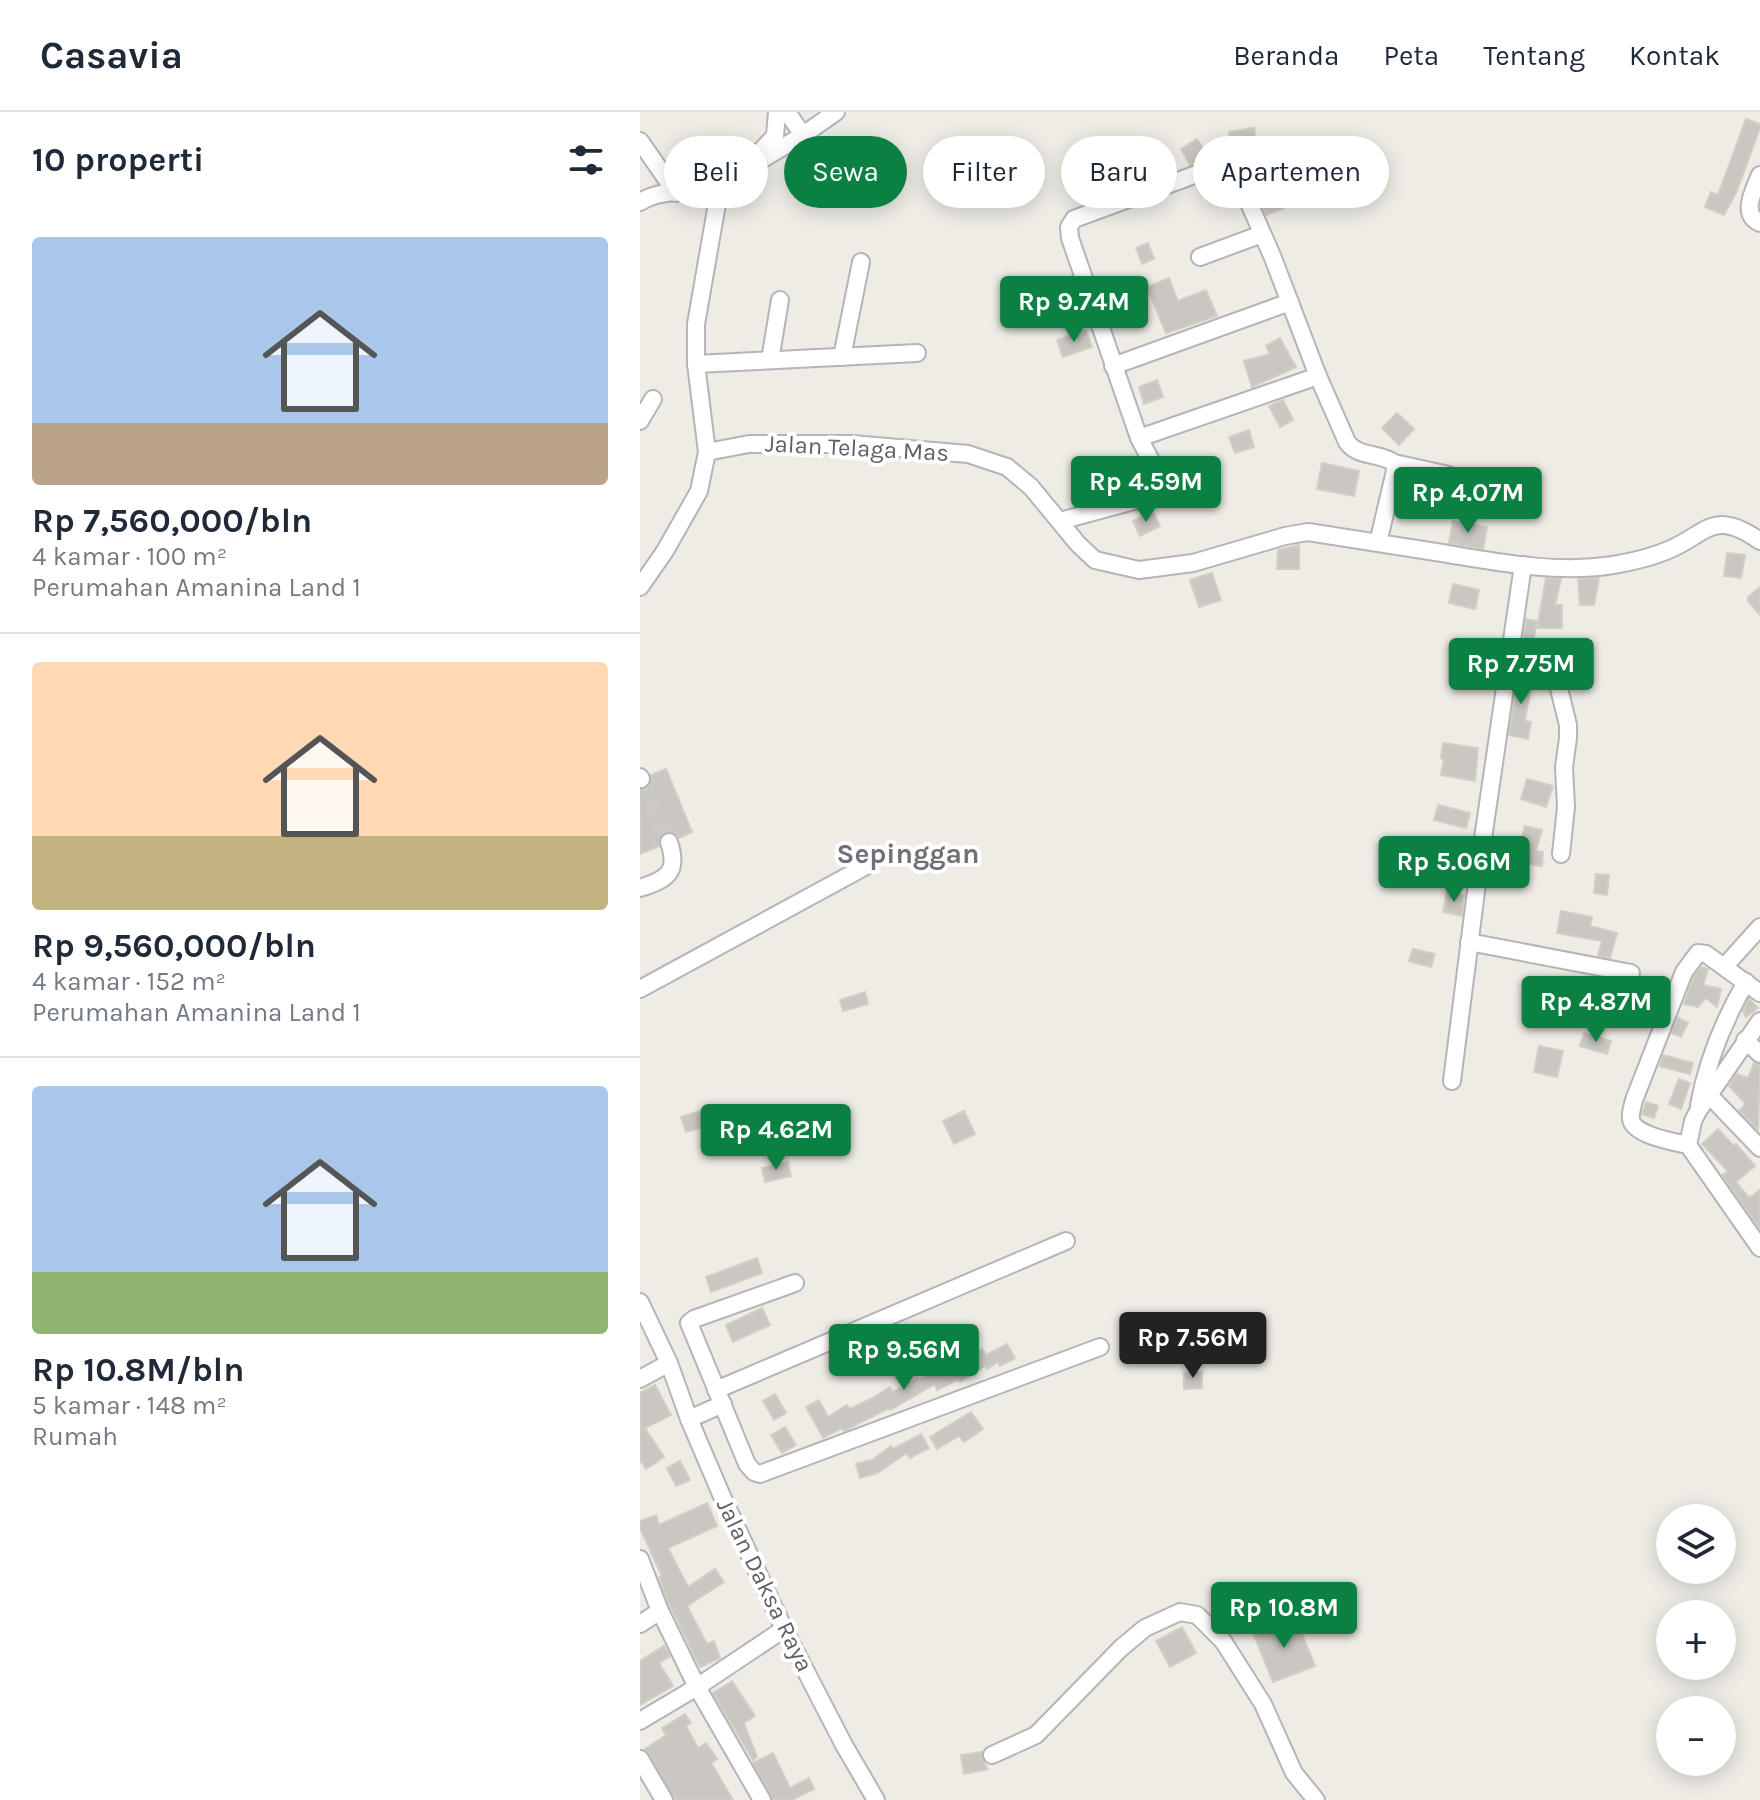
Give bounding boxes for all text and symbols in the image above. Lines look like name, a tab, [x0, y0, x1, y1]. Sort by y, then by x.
text: Casavia	[40, 33, 183, 78]
text: Beranda	[1233, 39, 1339, 72]
text: Peta	[1383, 39, 1439, 72]
text: Tentang	[1483, 39, 1585, 72]
text: Kontak	[1629, 39, 1720, 72]
chip: Beli	[664, 136, 768, 208]
chip: Sewa	[784, 136, 907, 208]
chip: Filter	[923, 136, 1045, 208]
chip: Baru	[1061, 136, 1177, 208]
chip: Apartemen	[1193, 136, 1389, 208]
icon: filters	[564, 138, 608, 182]
text: 10 properti	[32, 140, 204, 180]
pin: Rp 9.74M	[991, 276, 1157, 344]
text: Rp 9.74M	[1018, 286, 1130, 317]
icon: home	[248, 289, 392, 433]
street label: Jalan Telaga Mas	[764, 429, 950, 467]
pin: Rp 4.59M	[1063, 456, 1229, 524]
text: Rp 4.59M	[1089, 466, 1203, 497]
pin: Rp 4.07M	[1385, 467, 1551, 535]
text: Rp 4.07M	[1412, 477, 1524, 508]
text: Rp 7,560,000/bln	[32, 501, 312, 541]
text: 4 kamar · 100 m²	[32, 541, 227, 572]
text: Perumahan Amanina Land 1	[32, 572, 361, 603]
pin: Rp 7.75M	[1438, 638, 1604, 706]
text: Rp 7.75M	[1467, 648, 1575, 679]
icon: home	[248, 714, 392, 858]
pin: Rp 5.06M	[1371, 836, 1537, 904]
district label: Sepinggan	[837, 837, 979, 870]
text: Rp 5.06M	[1397, 846, 1511, 877]
text: Rp 9,560,000/bln	[32, 926, 316, 966]
text: 4 kamar · 152 m²	[32, 966, 226, 997]
pin: Rp 4.87M	[1513, 976, 1679, 1044]
text: Rp 4.87M	[1540, 986, 1652, 1017]
text: Perumahan Amanina Land 1	[32, 997, 361, 1028]
pin: Rp 4.62M	[693, 1104, 859, 1172]
text: Rp 4.62M	[719, 1114, 833, 1145]
icon: home	[248, 1138, 392, 1282]
pin: Rp 7.56M	[1110, 1312, 1276, 1380]
text: Rp 7.56M	[1137, 1322, 1249, 1353]
pin: Rp 9.56M	[821, 1324, 987, 1392]
text: Rp 9.56M	[847, 1334, 961, 1365]
text: Rp 10.8M/bln	[32, 1350, 244, 1390]
text: 5 kamar · 148 m²	[32, 1390, 227, 1421]
text: Rumah	[32, 1421, 118, 1452]
street label: Jalan Daksa Raya	[711, 1494, 819, 1676]
map controls	[1656, 1504, 1736, 1776]
button: layers	[1656, 1504, 1736, 1584]
pin: Rp 10.8M	[1201, 1582, 1367, 1650]
text: Rp 10.8M	[1229, 1592, 1339, 1623]
button: +	[1656, 1600, 1736, 1680]
button: −	[1656, 1696, 1736, 1776]

